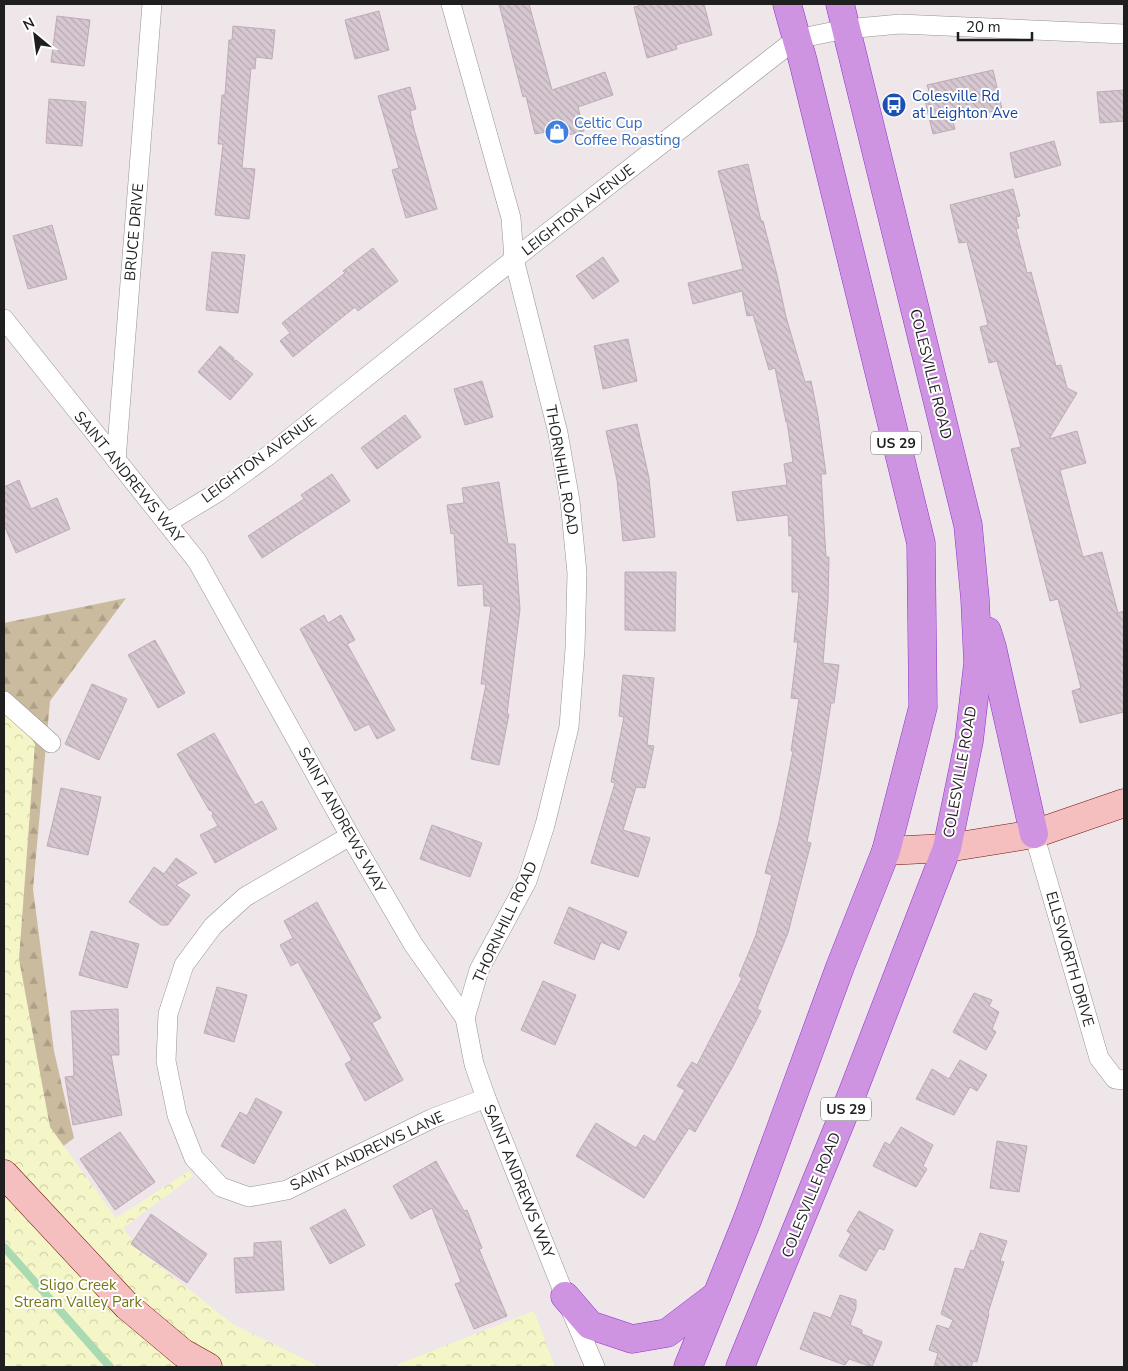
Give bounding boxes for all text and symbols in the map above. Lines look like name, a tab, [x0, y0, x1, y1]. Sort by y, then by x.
north arrow	[10, 10, 60, 60]
scale bar	[958, 10, 1032, 42]
text: N	[20, 13, 38, 35]
text: 20 m	[966, 17, 1001, 37]
place label: Colesville Rd at Leighton Ave	[912, 86, 1018, 123]
bus stop icon: Colesville Rd at Leighton Ave	[881, 92, 907, 118]
place label: Celtic Cup Coffee Roasting	[574, 113, 681, 150]
shop icon: Celtic Cup Coffee Roasting	[544, 119, 570, 145]
street label: LEIGHTON AVENUE	[518, 160, 638, 260]
street label: BRUCE DRIVE	[120, 182, 148, 282]
street label: COLESVILLE ROAD	[905, 307, 957, 441]
street label: THORNHILL ROAD	[541, 403, 583, 537]
street label: SAINT ANDREWS WAY	[70, 407, 189, 548]
street label: LEIGHTON AVENUE	[197, 410, 321, 508]
road number: US 29	[871, 432, 921, 454]
street label: COLESVILLE ROAD	[939, 705, 981, 839]
street label: SAINT ANDREWS WAY	[294, 744, 391, 897]
street label: THORNHILL ROAD	[468, 858, 542, 986]
street label: ELLSWORTH DRIVE	[1041, 889, 1099, 1029]
road number: US 29	[821, 1098, 871, 1120]
street label: SAINT ANDREWS WAY	[479, 1101, 559, 1262]
street label: SAINT ANDREWS LANE	[287, 1106, 447, 1196]
street label: COLESVILLE ROAD	[777, 1129, 845, 1261]
park label: Sligo Creek Stream Valley Park	[14, 1275, 142, 1312]

